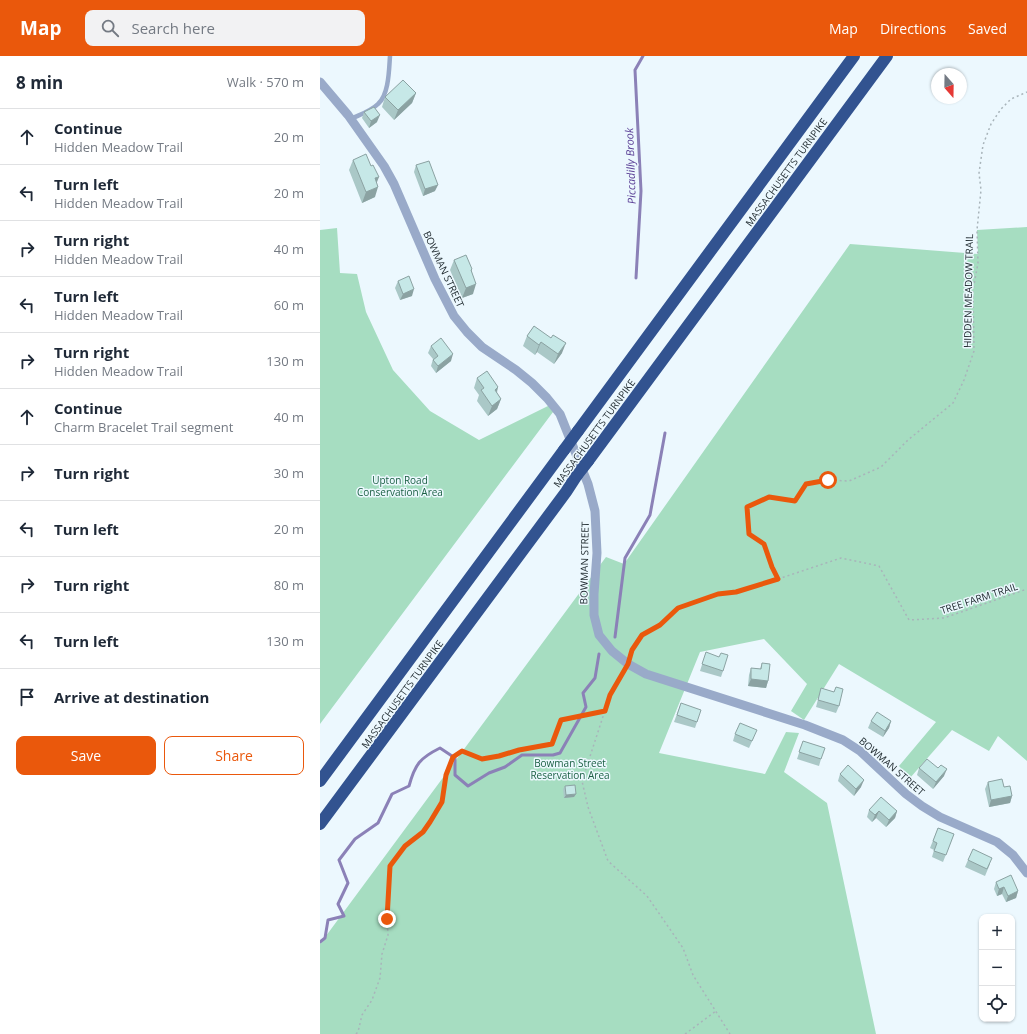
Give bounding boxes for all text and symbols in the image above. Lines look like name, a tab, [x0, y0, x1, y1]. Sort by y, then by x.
search box	[85, 10, 365, 46]
text: Map	[20, 15, 61, 41]
icon: search	[99, 17, 121, 39]
text: Search here	[131, 18, 215, 38]
text: Map	[829, 19, 858, 38]
text: Directions	[880, 19, 946, 38]
text: Saved	[968, 19, 1007, 38]
north arrow	[931, 68, 967, 104]
text: 8 min	[16, 71, 63, 94]
text: Walk · 570 m	[227, 73, 304, 91]
street label: MASSACHUSETTS TURNPIKE	[742, 115, 830, 229]
text: Continue	[54, 118, 122, 138]
icon: ahead	[16, 126, 38, 148]
water label: Piccadilly Brook	[621, 127, 639, 204]
text: 20 m	[274, 128, 304, 146]
text: Hidden Meadow Trail	[54, 138, 183, 156]
text: Turn left	[54, 174, 119, 194]
icon: left	[16, 182, 38, 204]
text: 20 m	[274, 184, 304, 202]
text: Hidden Meadow Trail	[54, 194, 183, 212]
street label: BOWMAN STREET	[420, 229, 468, 310]
text: Turn right	[54, 230, 129, 250]
street label: HIDDEN MEADOW TRAIL	[960, 234, 976, 348]
icon: right	[16, 238, 38, 260]
text: 40 m	[274, 240, 304, 258]
text: Hidden Meadow Trail	[54, 250, 183, 268]
text: Turn left	[54, 286, 119, 306]
icon: left	[16, 294, 38, 316]
text: 60 m	[274, 296, 304, 314]
text: Hidden Meadow Trail	[54, 306, 183, 324]
text: Turn right	[54, 342, 129, 362]
icon: right	[16, 350, 38, 372]
text: 130 m	[266, 352, 304, 370]
text: Hidden Meadow Trail	[54, 362, 183, 380]
street label: MASSACHUSETTS TURNPIKE	[550, 376, 638, 490]
text: Continue	[54, 398, 122, 418]
icon: ahead	[16, 406, 38, 428]
text: 40 m	[274, 408, 304, 426]
text: Charm Bracelet Trail segment	[54, 418, 233, 436]
icon: right	[16, 462, 38, 484]
text: Turn right	[54, 463, 129, 483]
text: 30 m	[274, 464, 304, 482]
route start	[819, 471, 837, 489]
park label: Upton Road Conservation Area	[357, 473, 443, 499]
icon: left	[16, 518, 38, 540]
text: Turn left	[54, 519, 119, 539]
text: 20 m	[274, 520, 304, 538]
street label: BOWMAN STREET	[576, 521, 592, 604]
icon: right	[16, 574, 38, 596]
text: Turn right	[54, 575, 129, 595]
text: 80 m	[274, 576, 304, 594]
street label: TREE FARM TRAIL	[938, 579, 1020, 617]
icon: left	[16, 630, 38, 652]
text: Turn left	[54, 631, 119, 651]
text: 130 m	[266, 632, 304, 650]
street label: MASSACHUSETTS TURNPIKE	[358, 637, 446, 751]
icon: arrive	[16, 686, 38, 708]
text: Arrive at destination	[54, 687, 209, 707]
street label: BOWMAN STREET	[856, 734, 928, 799]
button: Save	[16, 736, 156, 775]
button: Share	[164, 736, 304, 775]
park label: Bowman Street Reservation Area	[530, 756, 610, 782]
route end	[378, 910, 396, 928]
map controls	[979, 914, 1015, 1022]
button: +	[979, 914, 1015, 950]
button: −	[979, 950, 1015, 986]
button: locate	[979, 986, 1015, 1022]

